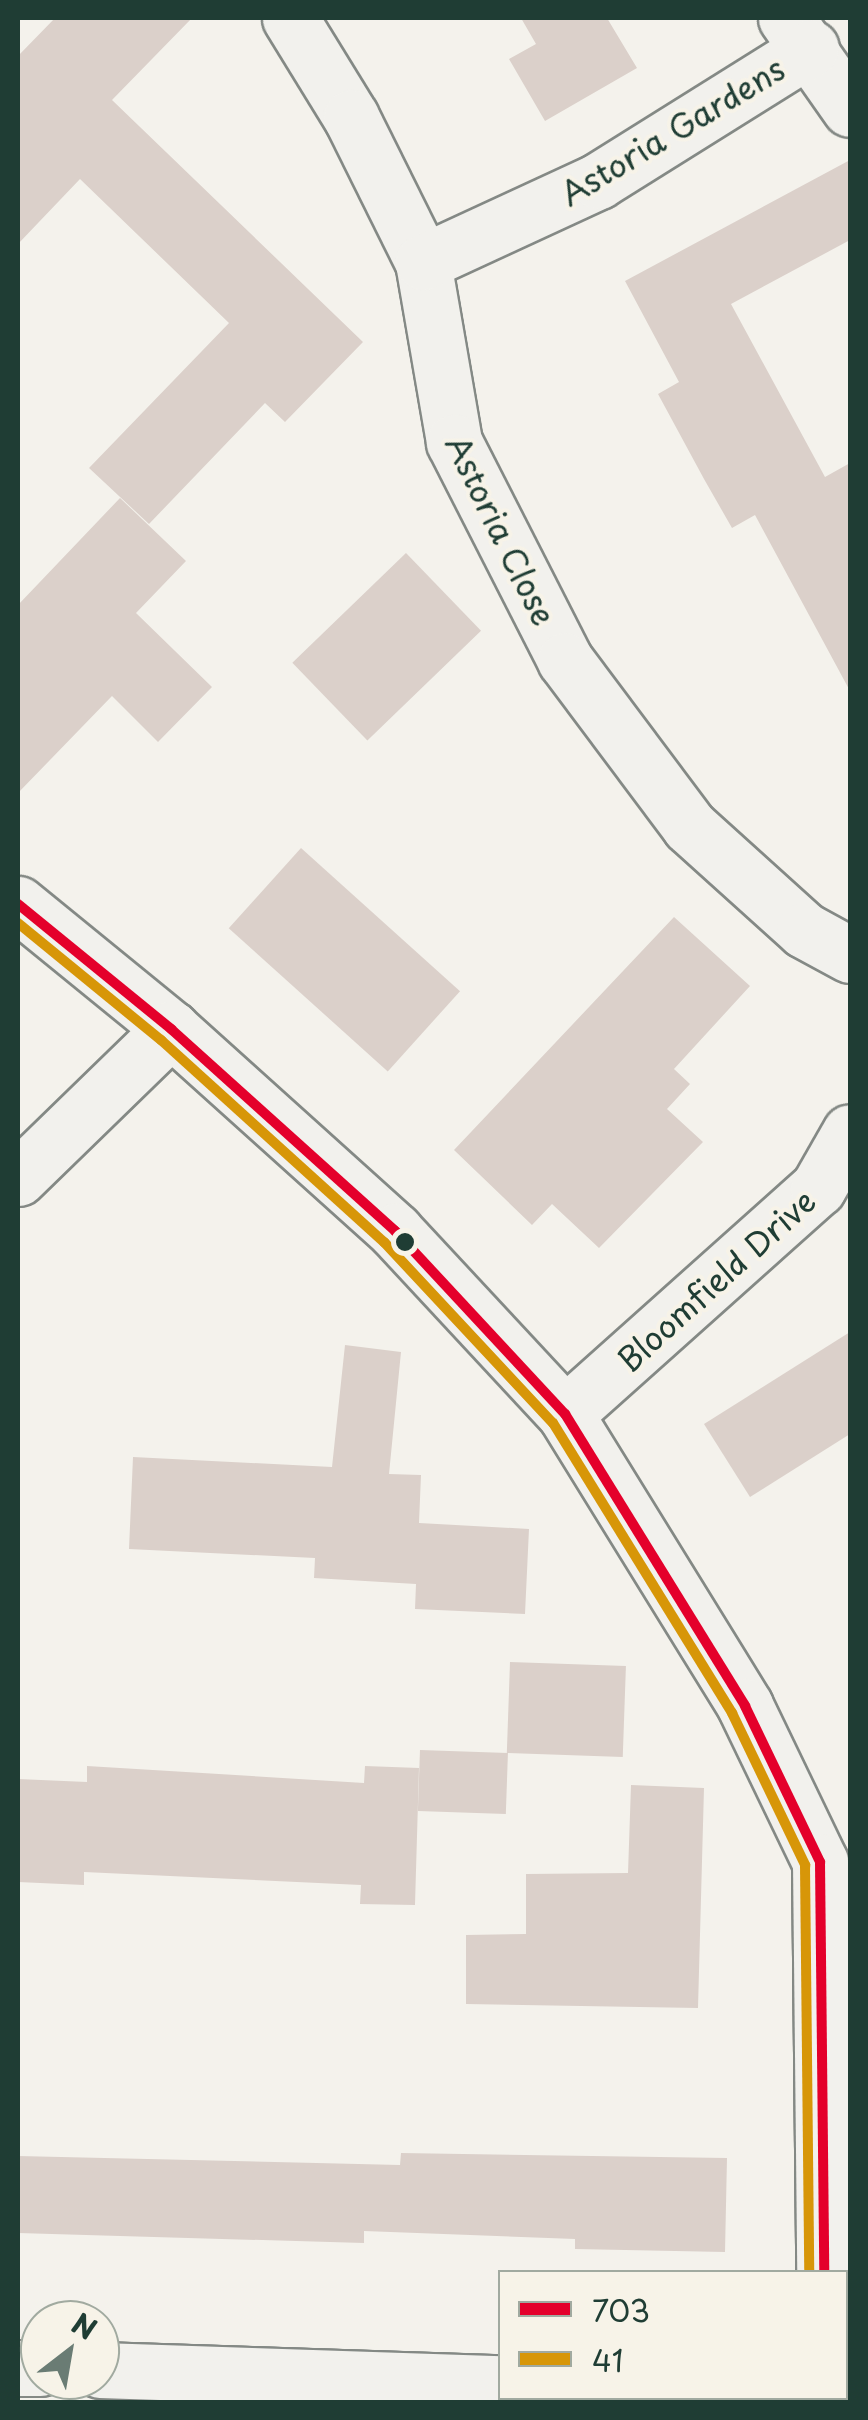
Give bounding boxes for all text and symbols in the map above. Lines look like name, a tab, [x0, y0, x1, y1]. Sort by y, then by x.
street label: Astoria Gardens	[554, 50, 790, 212]
street label: Astoria Close	[438, 429, 564, 631]
street label: Bloomfield Drive	[609, 1181, 823, 1379]
unlabelled marker	[395, 1232, 415, 1252]
legend	[498, 2270, 848, 2400]
text: 703	[592, 2287, 650, 2332]
north arrow	[20, 2300, 120, 2400]
text: N	[64, 2301, 105, 2350]
text: 41	[592, 2337, 624, 2382]

